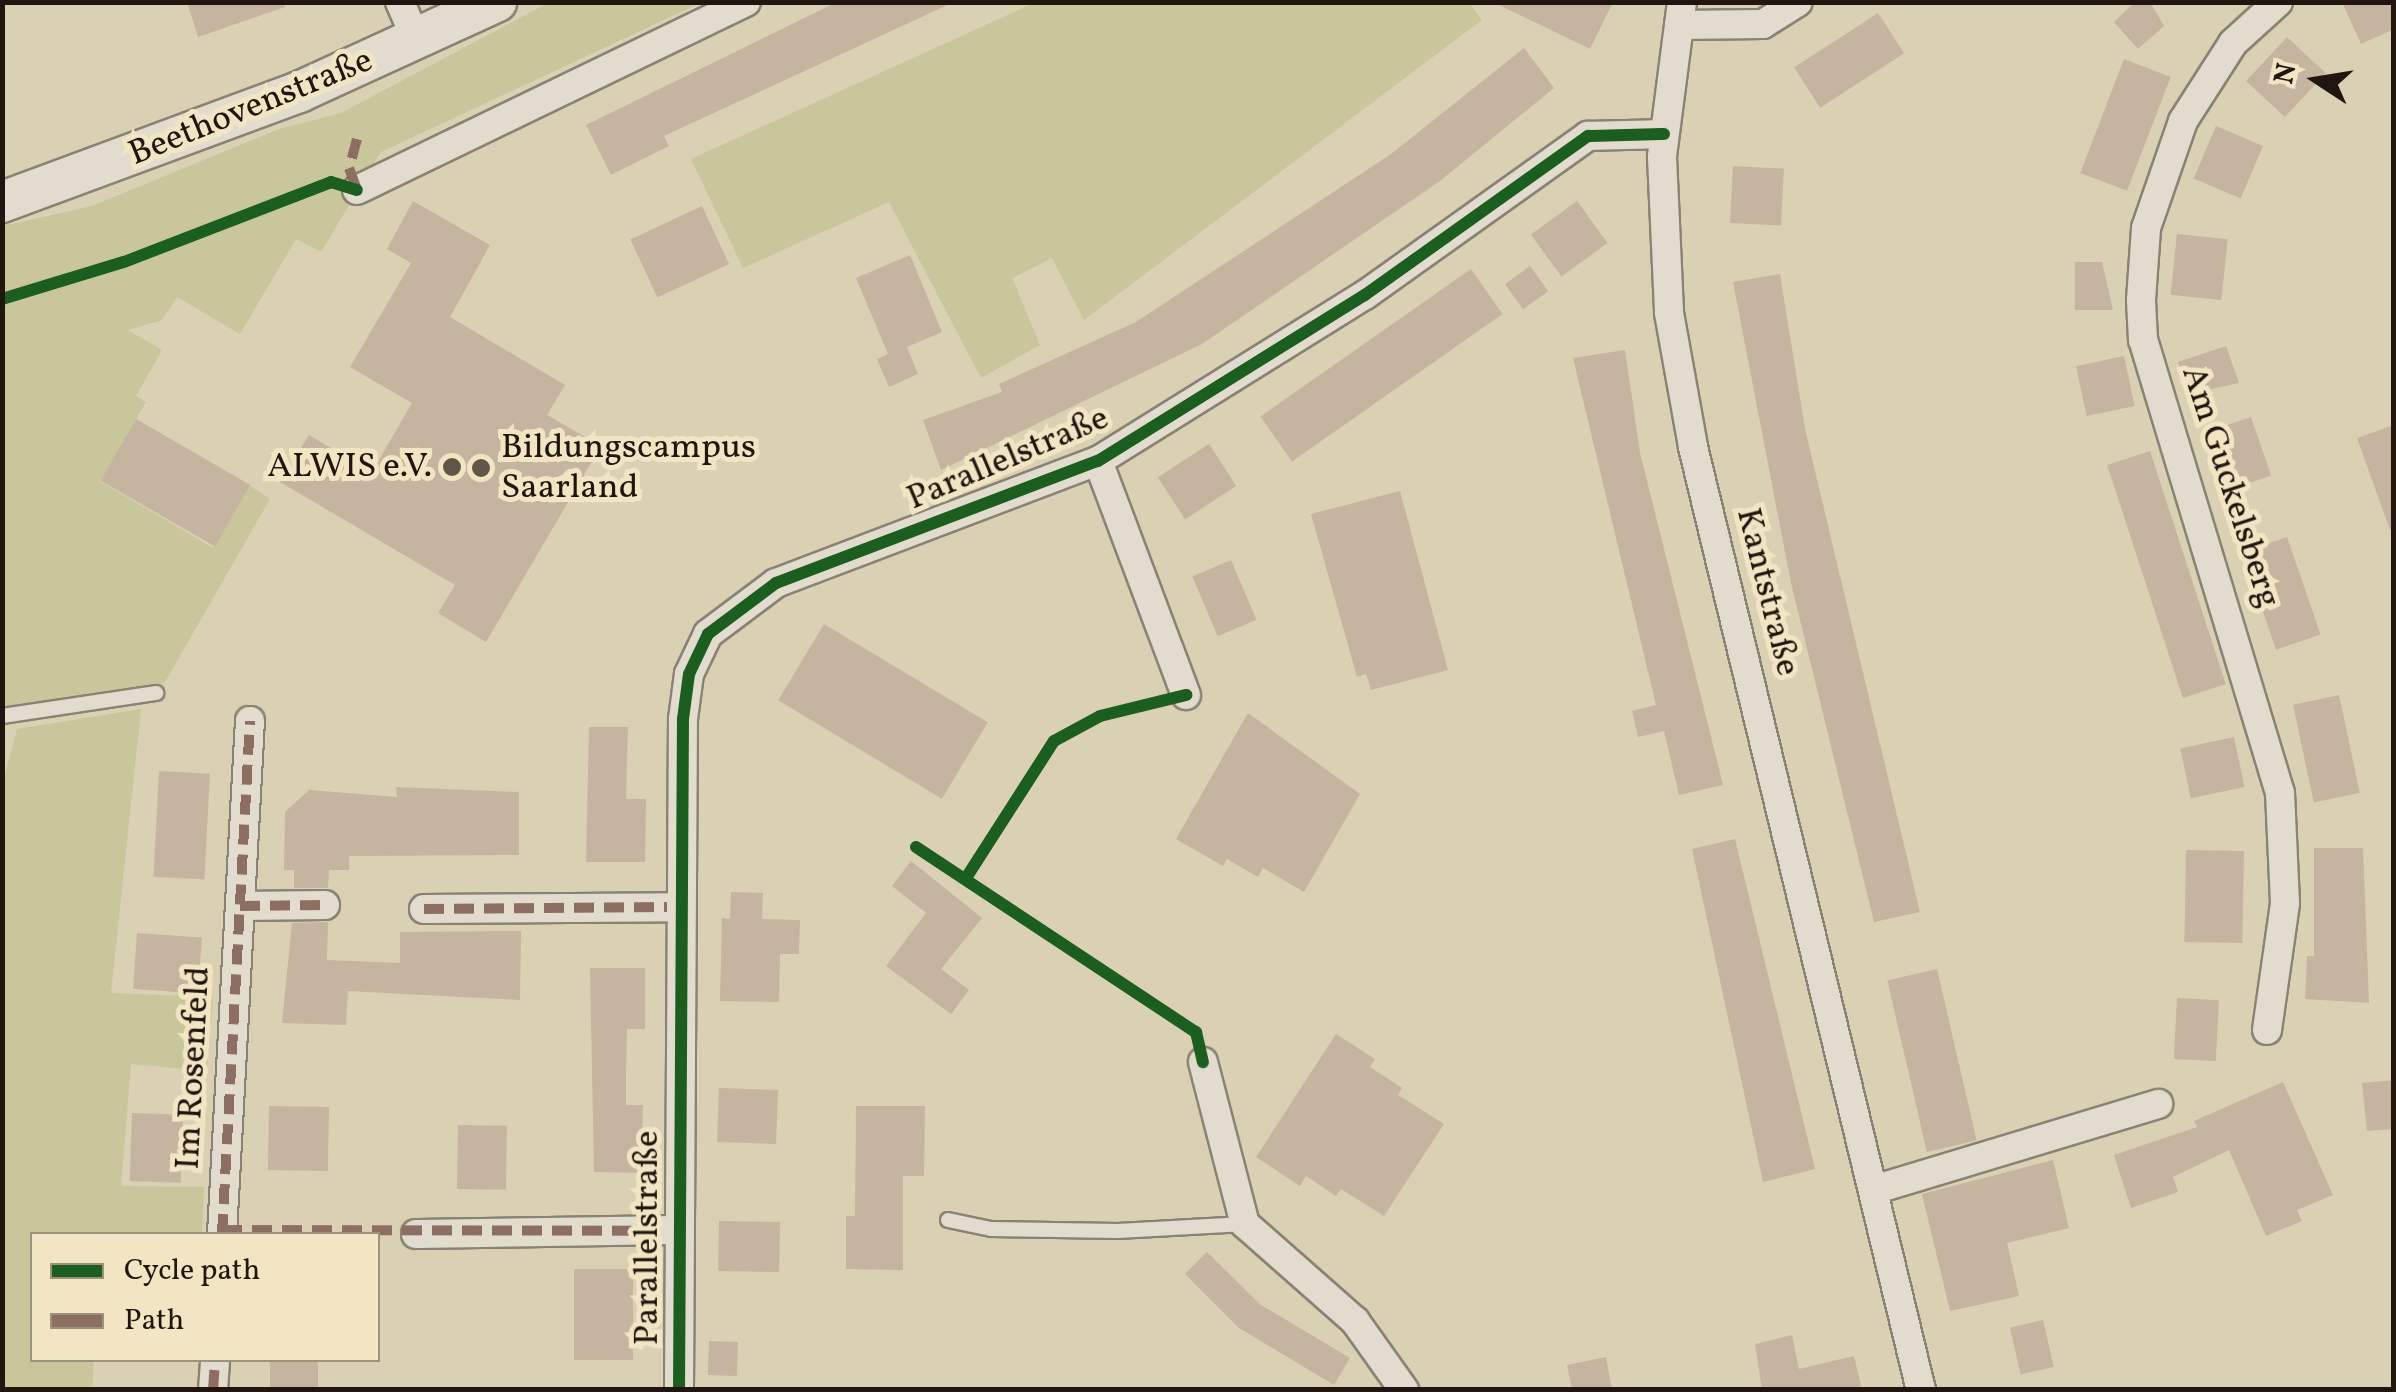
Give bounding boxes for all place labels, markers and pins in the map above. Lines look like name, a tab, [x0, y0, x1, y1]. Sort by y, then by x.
place label: Bildungscampus Saarland	[501, 427, 756, 509]
place label: ALWIS e.V.	[267, 446, 432, 488]
marker: ALWIS e.V.	[441, 456, 463, 478]
marker: Bildungscampus Saarland	[470, 457, 492, 479]

